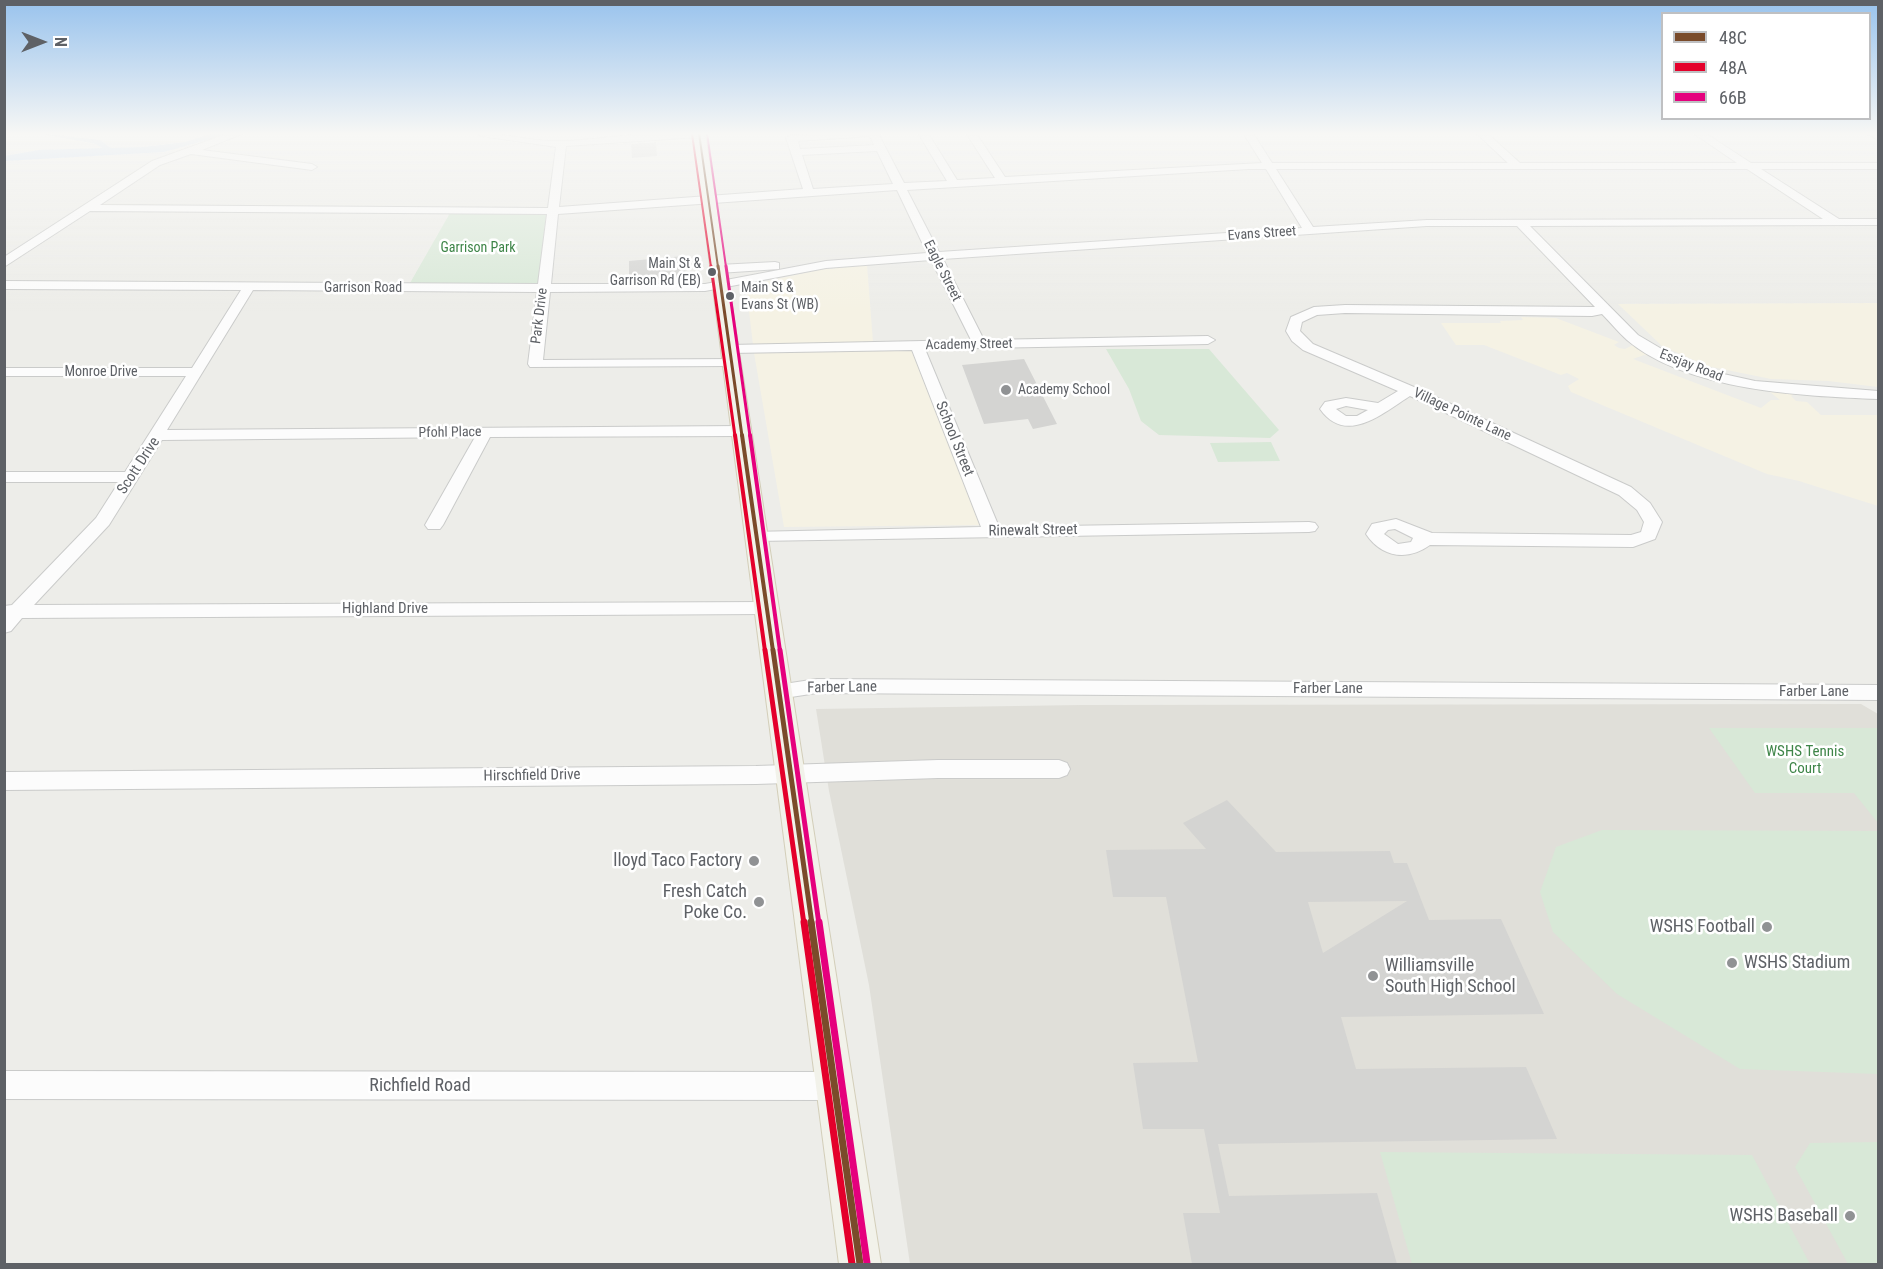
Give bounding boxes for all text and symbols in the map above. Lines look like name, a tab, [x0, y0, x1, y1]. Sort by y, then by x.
north arrow	[12, 12, 72, 72]
legend	[1661, 12, 1871, 120]
text: 48C	[1719, 27, 1747, 48]
text: N	[51, 37, 70, 47]
text: 48A	[1719, 57, 1747, 78]
text: 66B	[1719, 87, 1747, 108]
street label: Evans Street	[1227, 223, 1297, 245]
street label: Eagle Street	[919, 238, 965, 304]
park label: Garrison Park	[440, 240, 516, 256]
place label: Main St & Garrison Rd (EB)	[610, 256, 701, 288]
marker: Main St & Garrison Rd (EB)	[706, 266, 718, 278]
street label: Garrison Road	[324, 280, 402, 296]
place label: Main St & Evans St (WB)	[741, 280, 819, 312]
street label: Park Drive	[528, 287, 552, 345]
marker: Main St & Evans St (WB)	[724, 290, 736, 302]
street label: Academy Street	[925, 336, 1013, 354]
street label: Essjay Road	[1657, 346, 1725, 386]
street label: Monroe Drive	[64, 364, 138, 380]
place label: Academy School	[1018, 382, 1110, 398]
marker: Academy School	[999, 383, 1013, 397]
street label: Village Pointe Lane	[1410, 385, 1514, 445]
street label: School Street	[931, 399, 977, 479]
street label: Pfohl Place	[418, 424, 482, 442]
street label: Scott Drive	[114, 434, 164, 498]
street label: Rinewalt Street	[988, 521, 1078, 541]
street label: Highland Drive	[342, 600, 428, 618]
street label: Farber Lane	[807, 678, 877, 698]
street label: Farber Lane	[1293, 680, 1363, 698]
street label: Farber Lane	[1779, 683, 1849, 701]
park label: WSHS Tennis Court	[1766, 743, 1844, 778]
street label: Hirschfield Drive	[483, 766, 581, 786]
place label: lloyd Taco Factory	[613, 850, 742, 872]
marker: lloyd Taco Factory	[747, 854, 761, 868]
place label: Fresh Catch Poke Co.	[663, 881, 747, 924]
marker: Fresh Catch Poke Co.	[752, 895, 766, 909]
place label: WSHS Football	[1650, 916, 1755, 938]
marker: WSHS Football	[1760, 920, 1774, 934]
place label: WSHS Stadium	[1744, 952, 1850, 974]
place label: Williamsville South High School	[1385, 955, 1516, 998]
marker: WSHS Stadium	[1725, 956, 1739, 970]
marker: Williamsville South High School	[1366, 969, 1380, 983]
street label: Richfield Road	[369, 1075, 471, 1097]
place label: WSHS Baseball	[1729, 1205, 1838, 1227]
marker: WSHS Baseball	[1843, 1209, 1857, 1223]

